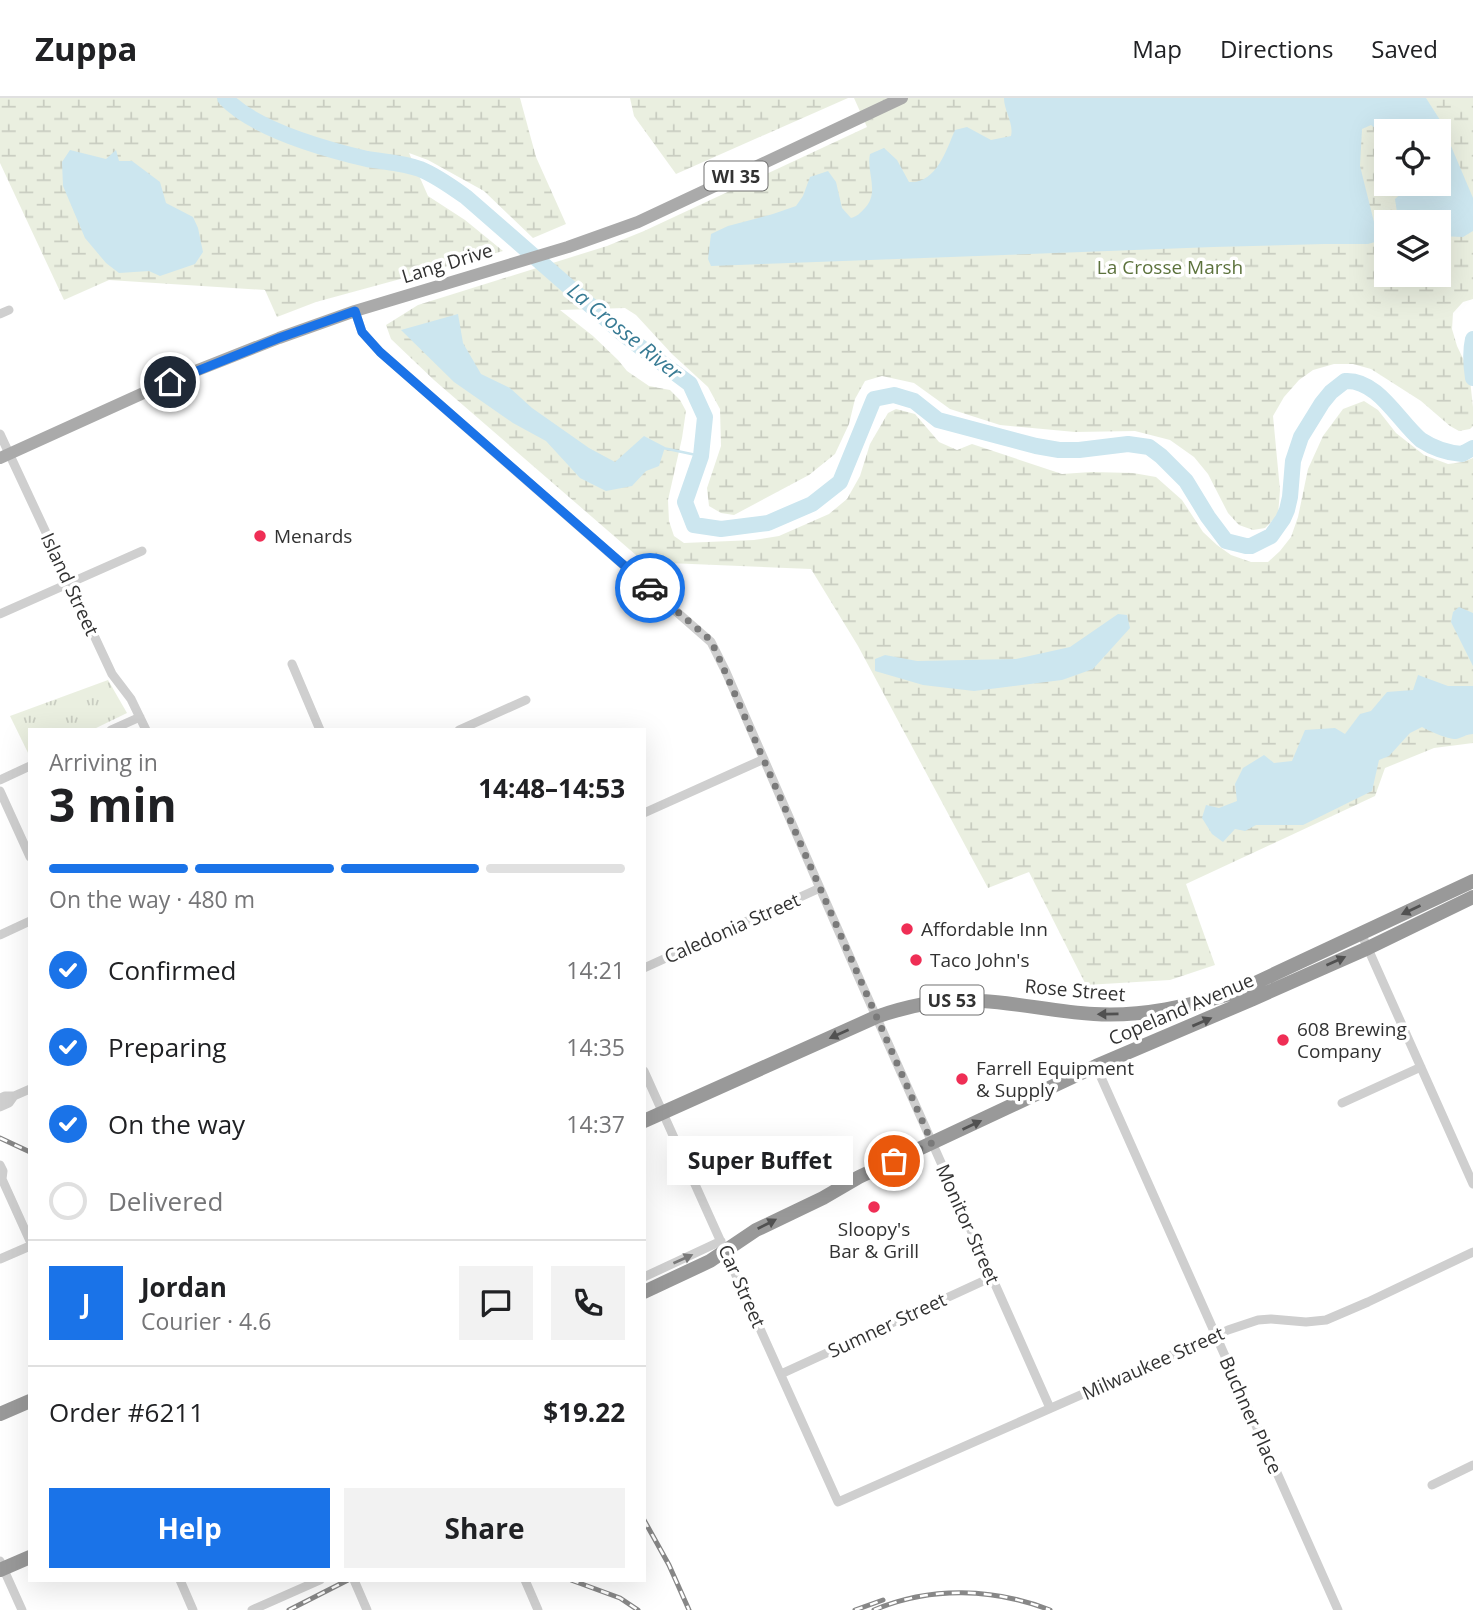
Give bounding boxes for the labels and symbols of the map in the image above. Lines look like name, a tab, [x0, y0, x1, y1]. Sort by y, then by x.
road number: WI 35	[704, 162, 768, 190]
street label: Lang Drive	[398, 237, 496, 289]
park label: La Crosse Marsh	[1097, 254, 1243, 280]
water label: La Crosse River	[562, 276, 689, 386]
pin	[140, 352, 200, 412]
place label: Menards	[274, 523, 352, 549]
street label: Island Street	[35, 528, 105, 640]
marker: Menards	[252, 528, 268, 544]
courier	[615, 553, 685, 623]
street label: Caledonia Street	[660, 886, 804, 970]
one-way arrow	[1401, 904, 1421, 916]
place label: Affordable Inn	[921, 916, 1048, 942]
marker: Affordable Inn	[899, 921, 915, 937]
place label: Taco John's	[930, 947, 1030, 973]
marker: Taco John's	[908, 952, 924, 968]
one-way arrow	[1326, 955, 1346, 967]
street label: Copeland Avenue	[1104, 967, 1258, 1051]
street label: Rose Street	[1024, 973, 1127, 1007]
road number: US 53	[920, 986, 984, 1015]
one-way arrow	[1097, 1009, 1119, 1020]
one-way arrow	[1192, 1016, 1212, 1028]
place label: 608 Brewing Company	[1297, 1016, 1407, 1064]
one-way arrow	[828, 1029, 849, 1040]
marker: 608 Brewing Company	[1275, 1032, 1291, 1048]
place label: Farrell Equipment & Supply	[976, 1055, 1134, 1103]
marker: Farrell Equipment & Supply	[954, 1071, 970, 1087]
one-way arrow	[962, 1119, 982, 1130]
pin	[864, 1131, 924, 1191]
callout: Super Buffet	[666, 1136, 852, 1186]
street label: Monitor Street	[930, 1160, 1006, 1288]
marker: Sloopy's Bar & Grill	[866, 1199, 882, 1215]
place label: Sloopy's Bar & Grill	[829, 1216, 919, 1264]
one-way arrow	[757, 1219, 777, 1230]
street label: Car Street	[712, 1240, 772, 1332]
one-way arrow	[673, 1253, 693, 1265]
street label: Sumner Street	[824, 1286, 951, 1364]
street label: Milwaukee Street	[1078, 1320, 1228, 1406]
street label: Buchner Place	[1213, 1352, 1289, 1478]

